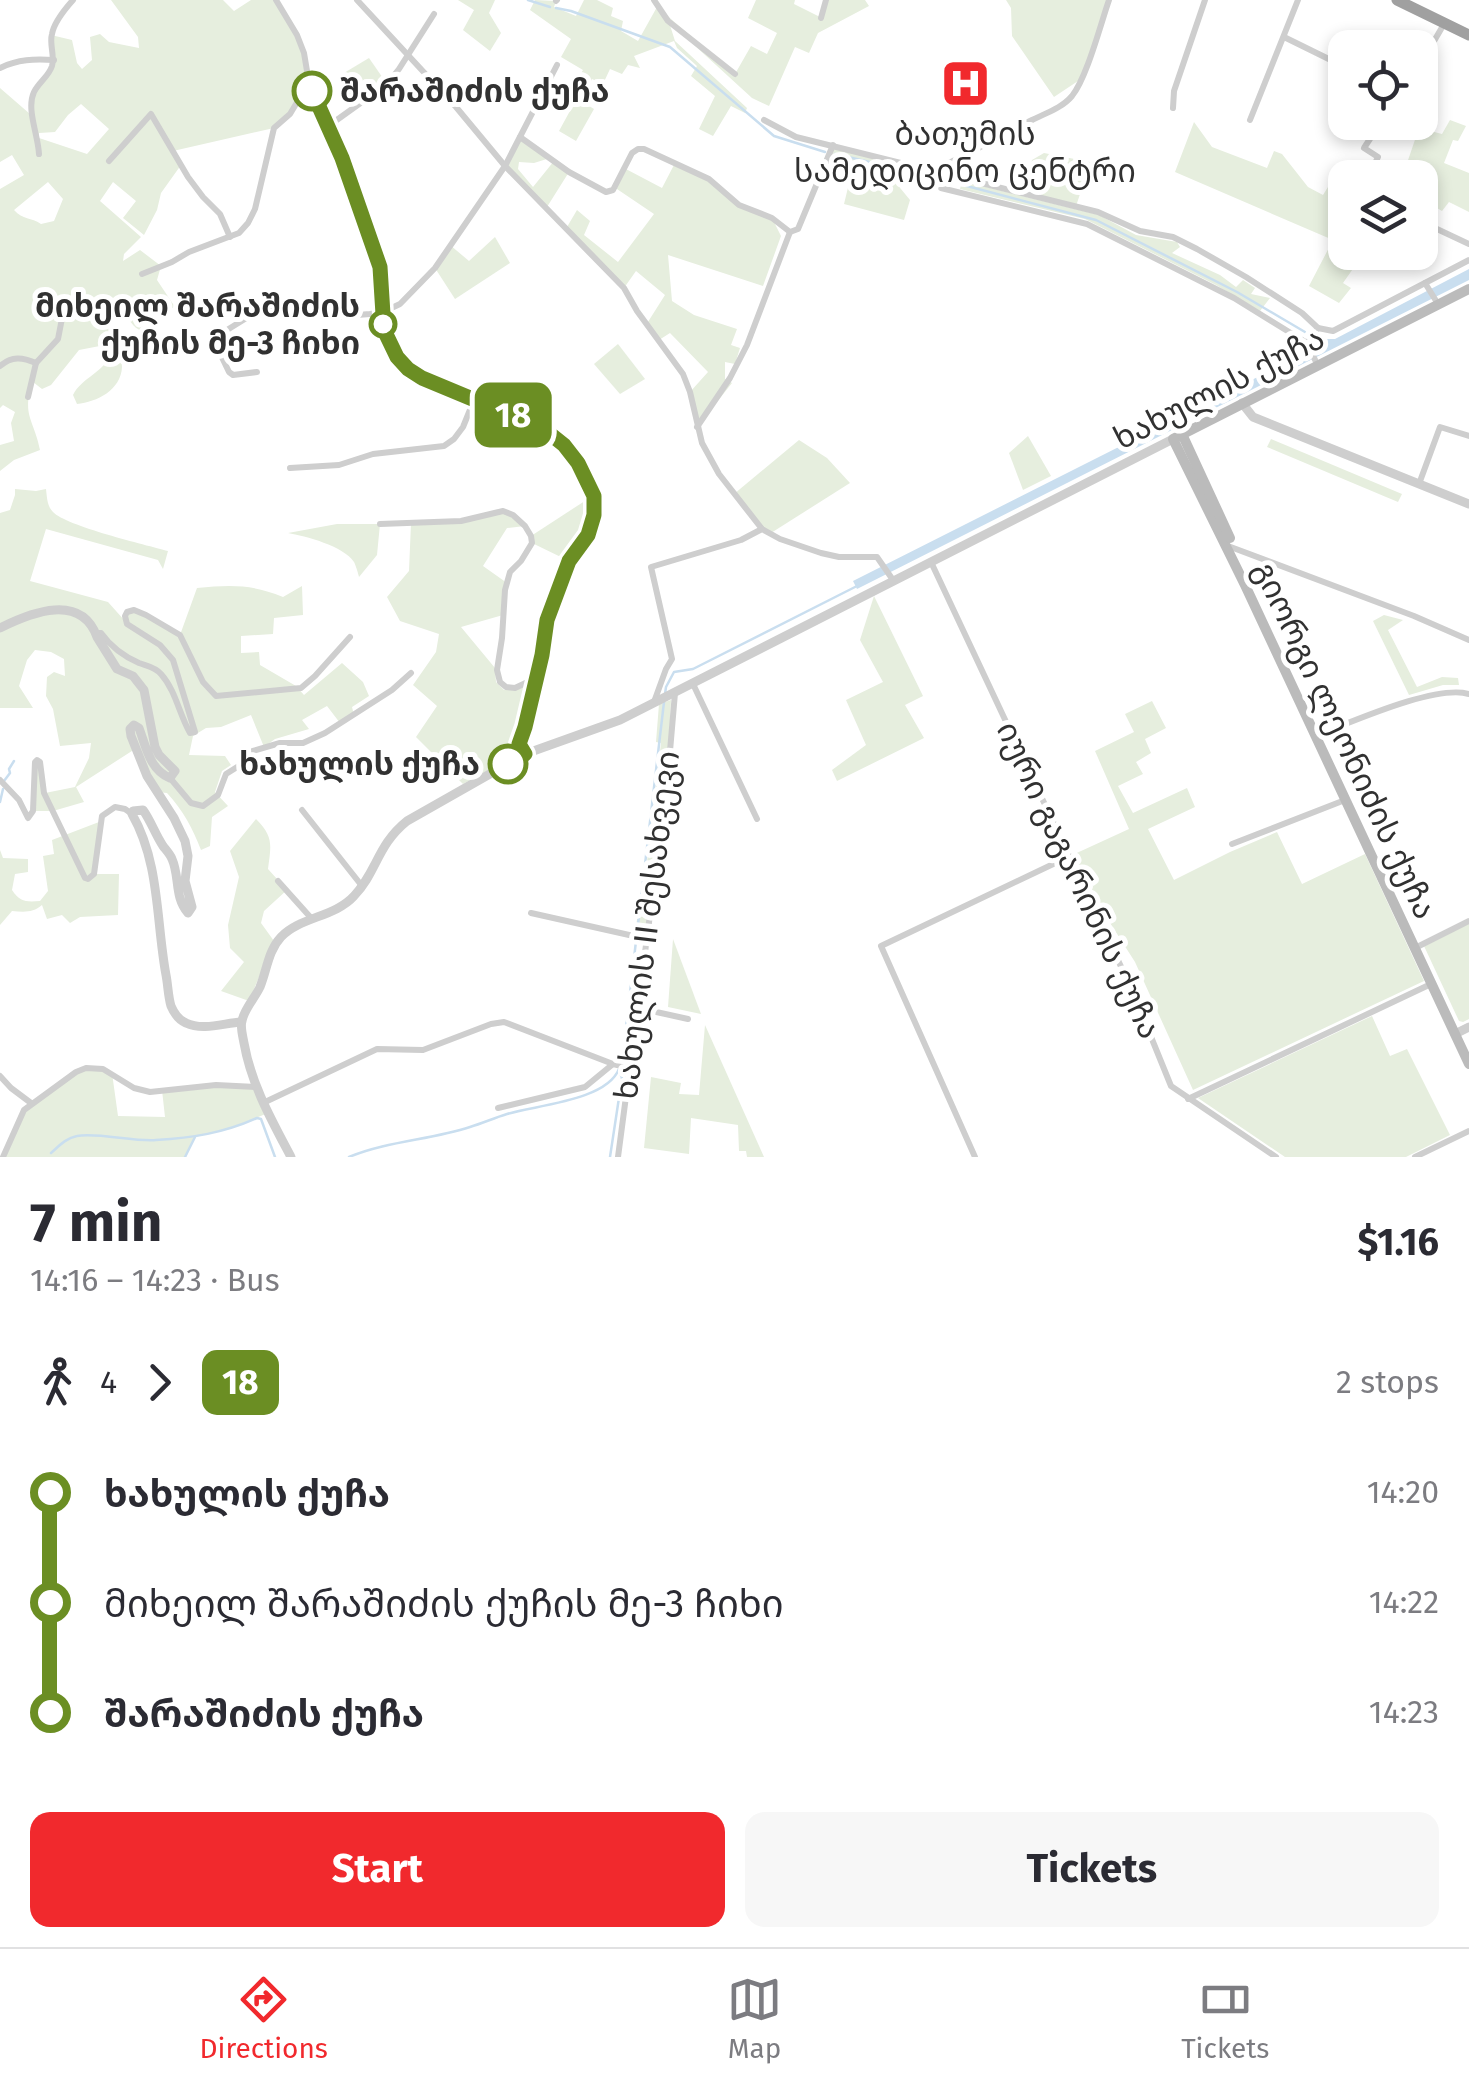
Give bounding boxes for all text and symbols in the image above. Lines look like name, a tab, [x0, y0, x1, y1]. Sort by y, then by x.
map controls	[1328, 30, 1438, 270]
button: locate	[1328, 30, 1438, 140]
hospital icon: ბათუმის სამედიცინო ცენტრი	[939, 58, 991, 110]
marker: შარაშიძის ქუჩა	[293, 72, 331, 110]
place label: შარაშიძის ქუჩა	[340, 72, 610, 110]
place label: ბათუმის სამედიცინო ცენტრი	[794, 115, 1136, 191]
button: layers	[1328, 160, 1438, 270]
place label: მიხეილ შარაშიძის ქუჩის მე-3 ჩიხი	[35, 287, 360, 362]
marker: მიხეილ შარაშიძის ქუჩის მე-3 ჩიხი	[370, 311, 396, 337]
street label: ხახულის ქუჩა	[1107, 319, 1331, 458]
line badge: 18	[468, 382, 558, 448]
text: 18	[495, 394, 531, 436]
street label: გიორგი ლეონიძის ქუჩა	[1244, 555, 1445, 925]
street label: იური გაგარინის ქუჩა	[989, 715, 1169, 1045]
place label: ხახულის ქუჩა	[239, 745, 480, 784]
marker: ხახულის ქუჩა	[489, 745, 527, 783]
street label: ხახულის II შესახვევი	[607, 749, 688, 1102]
text: 7 min	[30, 1190, 163, 1256]
text: $1.16	[1357, 1219, 1439, 1265]
text: 14:16 – 14:23 · Bus	[30, 1261, 280, 1299]
icon: walk	[30, 1355, 85, 1410]
icon: forward	[132, 1355, 187, 1410]
text: 18	[222, 1361, 259, 1403]
text: 4	[100, 1363, 117, 1401]
text: 2 stops	[1336, 1363, 1439, 1401]
text: ხახულის ქუჩა	[104, 1471, 390, 1517]
text: 14:20	[1367, 1473, 1439, 1511]
text: მიხეილ შარაშიძის ქუჩის მე-3 ჩიხი	[104, 1581, 784, 1627]
text: 14:22	[1369, 1583, 1439, 1621]
text: შარაშიძის ქუჩა	[104, 1691, 424, 1737]
text: 14:23	[1369, 1693, 1439, 1731]
button: Start	[30, 1812, 725, 1927]
button: Tickets	[745, 1812, 1439, 1927]
tab: Directions	[200, 1972, 328, 2065]
tab: Map	[727, 1972, 782, 2065]
tab: Tickets	[1181, 1972, 1269, 2065]

